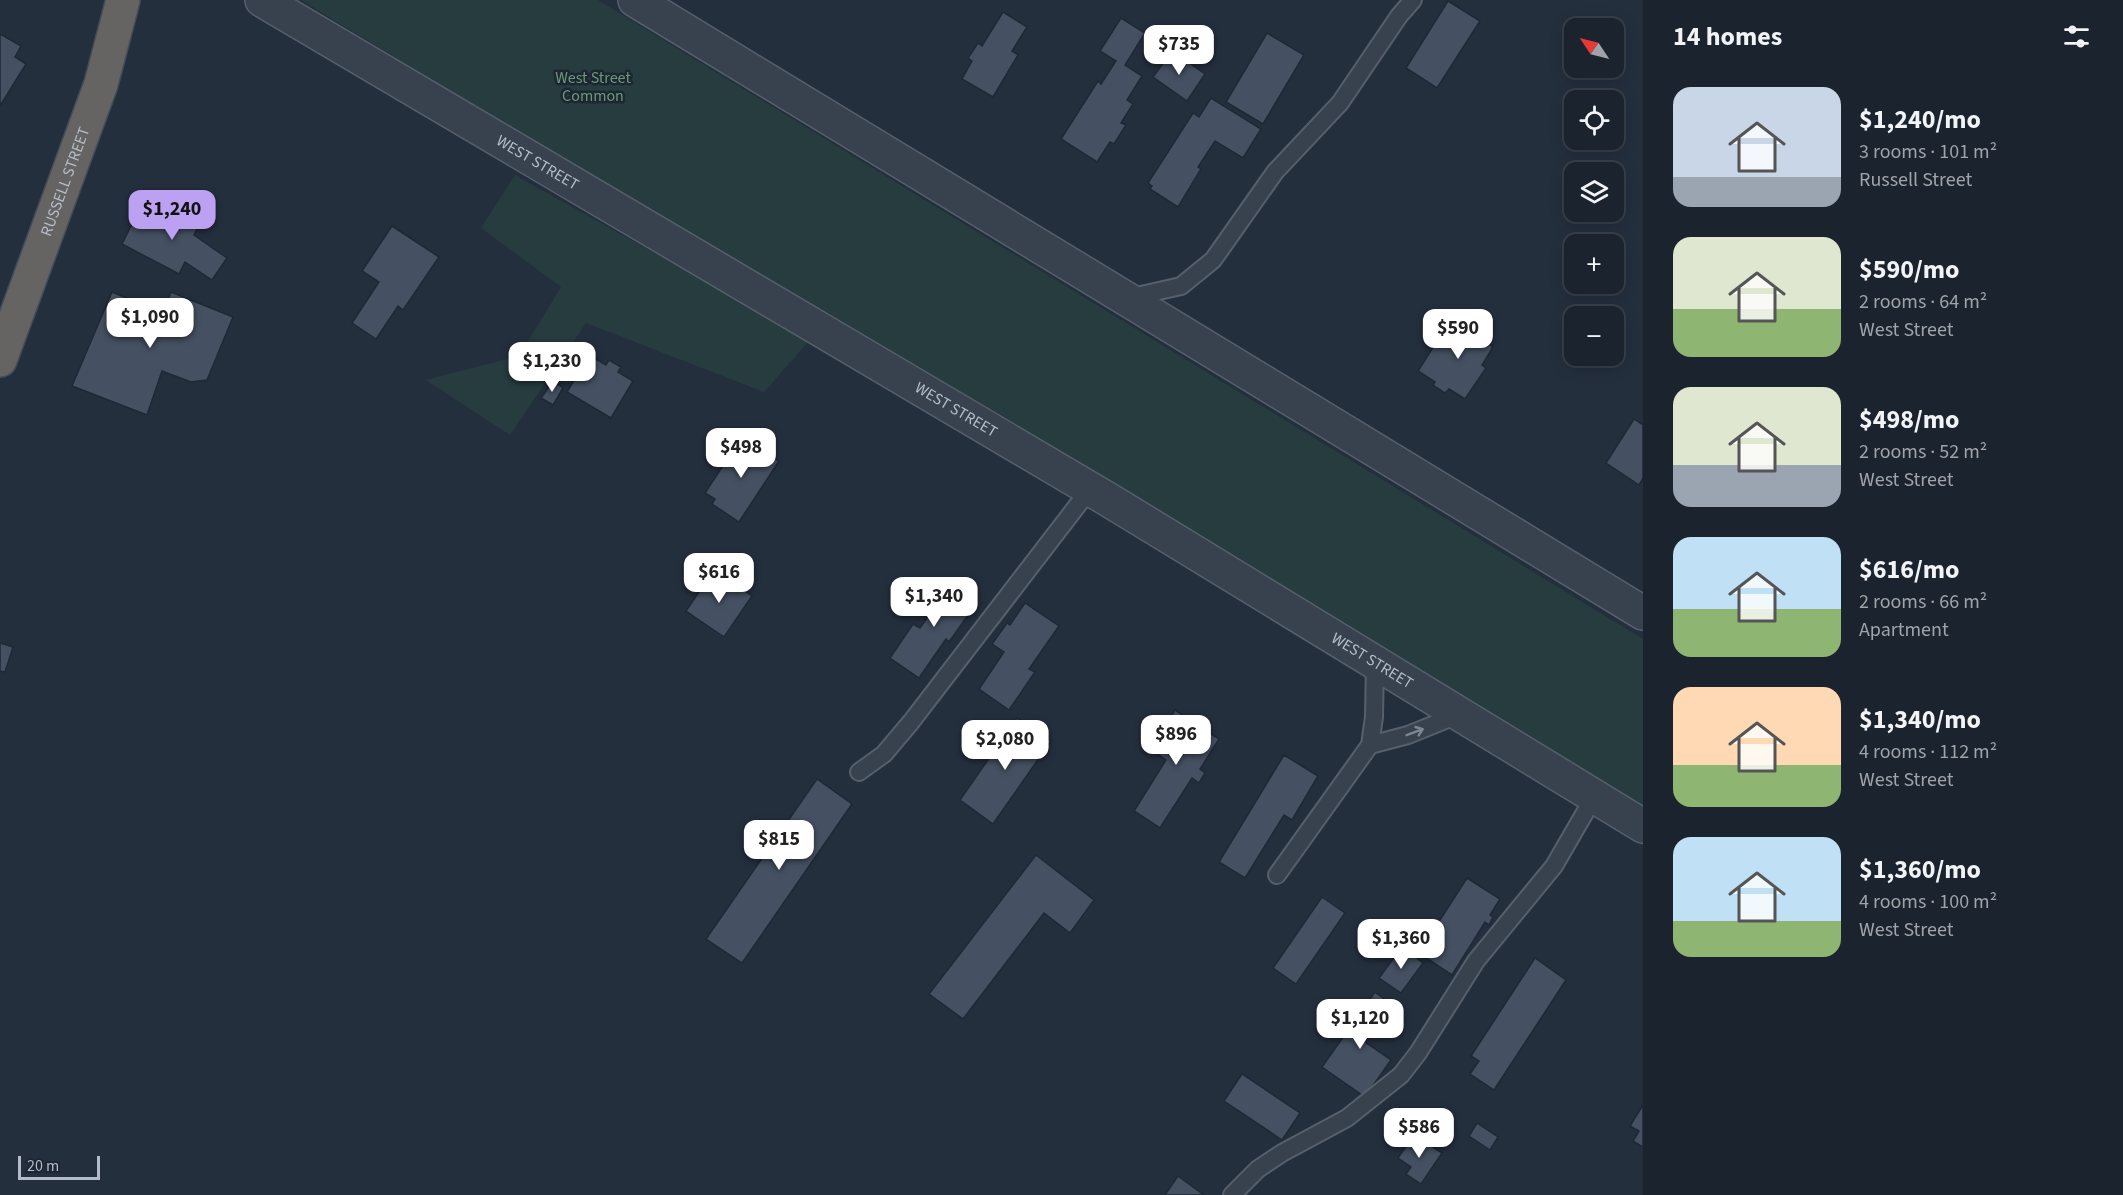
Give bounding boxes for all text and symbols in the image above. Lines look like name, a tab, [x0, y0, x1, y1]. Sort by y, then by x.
north arrow	[1564, 18, 1624, 78]
map controls	[1564, 18, 1624, 366]
text: 14 homes	[1673, 18, 1782, 55]
icon: filters	[2060, 20, 2093, 53]
pin: $735	[1143, 25, 1215, 76]
text: $735	[1158, 30, 1200, 58]
park label: West Street Common	[555, 67, 631, 107]
button: locate	[1564, 90, 1624, 150]
text: $1,240/mo	[1859, 101, 1981, 138]
icon: home	[1721, 111, 1793, 183]
street label: RUSSELL STREET	[35, 124, 95, 239]
street label: WEST STREET	[492, 130, 583, 196]
text: 3 rooms · 101 m²	[1859, 138, 1997, 166]
button: layers	[1564, 162, 1624, 222]
text: Russell Street	[1859, 166, 1972, 194]
pin: $1,240	[123, 190, 221, 241]
text: $1,240	[143, 195, 201, 223]
button: +	[1564, 234, 1624, 294]
text: $590/mo	[1859, 251, 1959, 288]
icon: home	[1721, 261, 1793, 333]
text: 2 rooms · 64 m²	[1859, 288, 1987, 316]
pin: $1,090	[101, 298, 199, 349]
text: $1,090	[121, 303, 179, 331]
button: −	[1564, 306, 1624, 366]
pin: $590	[1422, 309, 1494, 360]
text: $590	[1437, 314, 1479, 342]
text: West Street	[1859, 316, 1954, 344]
pin: $1,230	[503, 342, 601, 393]
text: $1,230	[523, 347, 581, 375]
street label: WEST STREET	[911, 377, 1002, 443]
text: $498/mo	[1859, 401, 1959, 438]
icon: home	[1721, 411, 1793, 483]
pin: $498	[705, 428, 777, 479]
text: $498	[720, 433, 762, 461]
text: 2 rooms · 52 m²	[1859, 438, 1987, 466]
text: West Street	[1859, 466, 1954, 494]
text: $616/mo	[1859, 551, 1959, 588]
pin: $616	[683, 553, 755, 604]
text: $616	[698, 558, 740, 586]
icon: home	[1721, 561, 1793, 633]
pin: $1,340	[885, 577, 983, 628]
text: $1,340	[905, 582, 963, 610]
text: 2 rooms · 66 m²	[1859, 588, 1987, 616]
text: Apartment	[1859, 616, 1949, 644]
street label: WEST STREET	[1327, 627, 1418, 694]
text: $1,340/mo	[1859, 701, 1981, 738]
icon: home	[1721, 711, 1793, 783]
pin: $896	[1140, 715, 1212, 766]
pin: $2,080	[956, 720, 1054, 771]
text: $896	[1155, 720, 1197, 748]
text: $2,080	[976, 725, 1034, 753]
one-way arrow	[1405, 726, 1424, 737]
text: 4 rooms · 112 m²	[1859, 738, 1997, 766]
text: West Street	[1859, 766, 1954, 794]
pin: $815	[743, 820, 815, 871]
text: $815	[758, 825, 800, 853]
text: $1,360/mo	[1859, 851, 1981, 888]
icon: home	[1721, 861, 1793, 933]
text: 4 rooms · 100 m²	[1859, 888, 1997, 916]
text: West Street	[1859, 916, 1954, 944]
pin: $1,360	[1352, 919, 1450, 970]
text: $1,360	[1372, 924, 1430, 952]
pin: $1,120	[1311, 999, 1409, 1050]
text: $1,120	[1331, 1004, 1389, 1032]
pin: $586	[1383, 1108, 1455, 1159]
text: $586	[1398, 1113, 1440, 1141]
scale bar	[18, 1153, 100, 1180]
text: 20 m	[27, 1155, 59, 1177]

